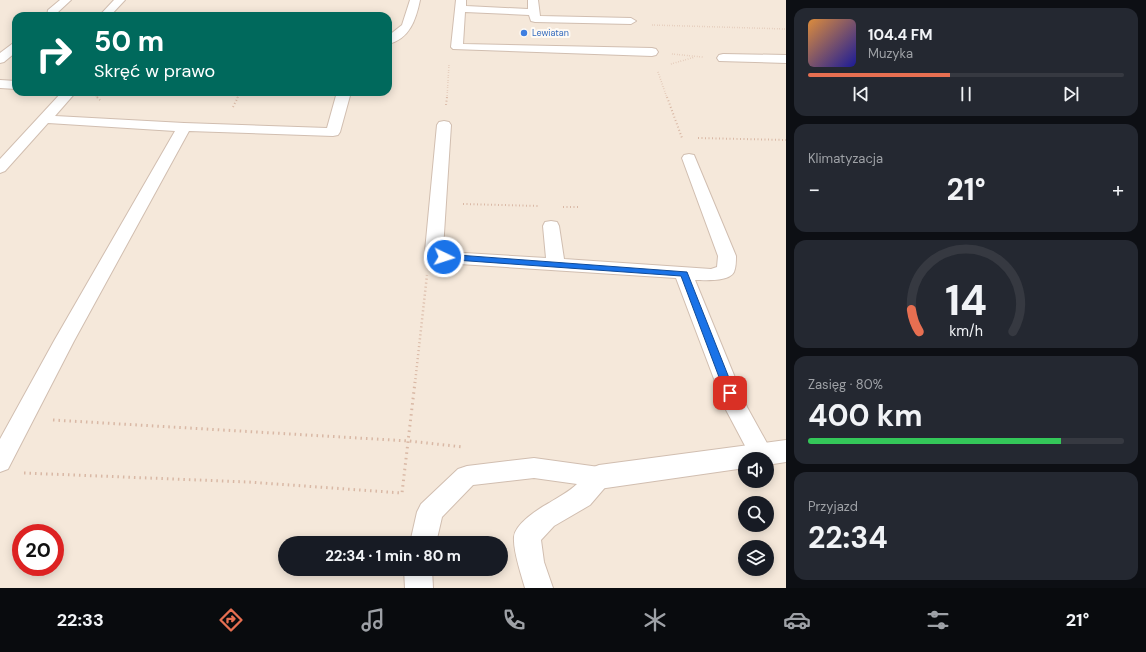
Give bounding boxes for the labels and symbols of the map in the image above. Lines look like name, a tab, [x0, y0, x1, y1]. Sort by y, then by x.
place label: Lewiatan	[532, 27, 569, 39]
marker: Lewiatan	[519, 28, 529, 38]
position arrow	[423, 236, 465, 278]
pin	[713, 376, 747, 410]
speed limit sign: 20	[12, 524, 64, 576]

